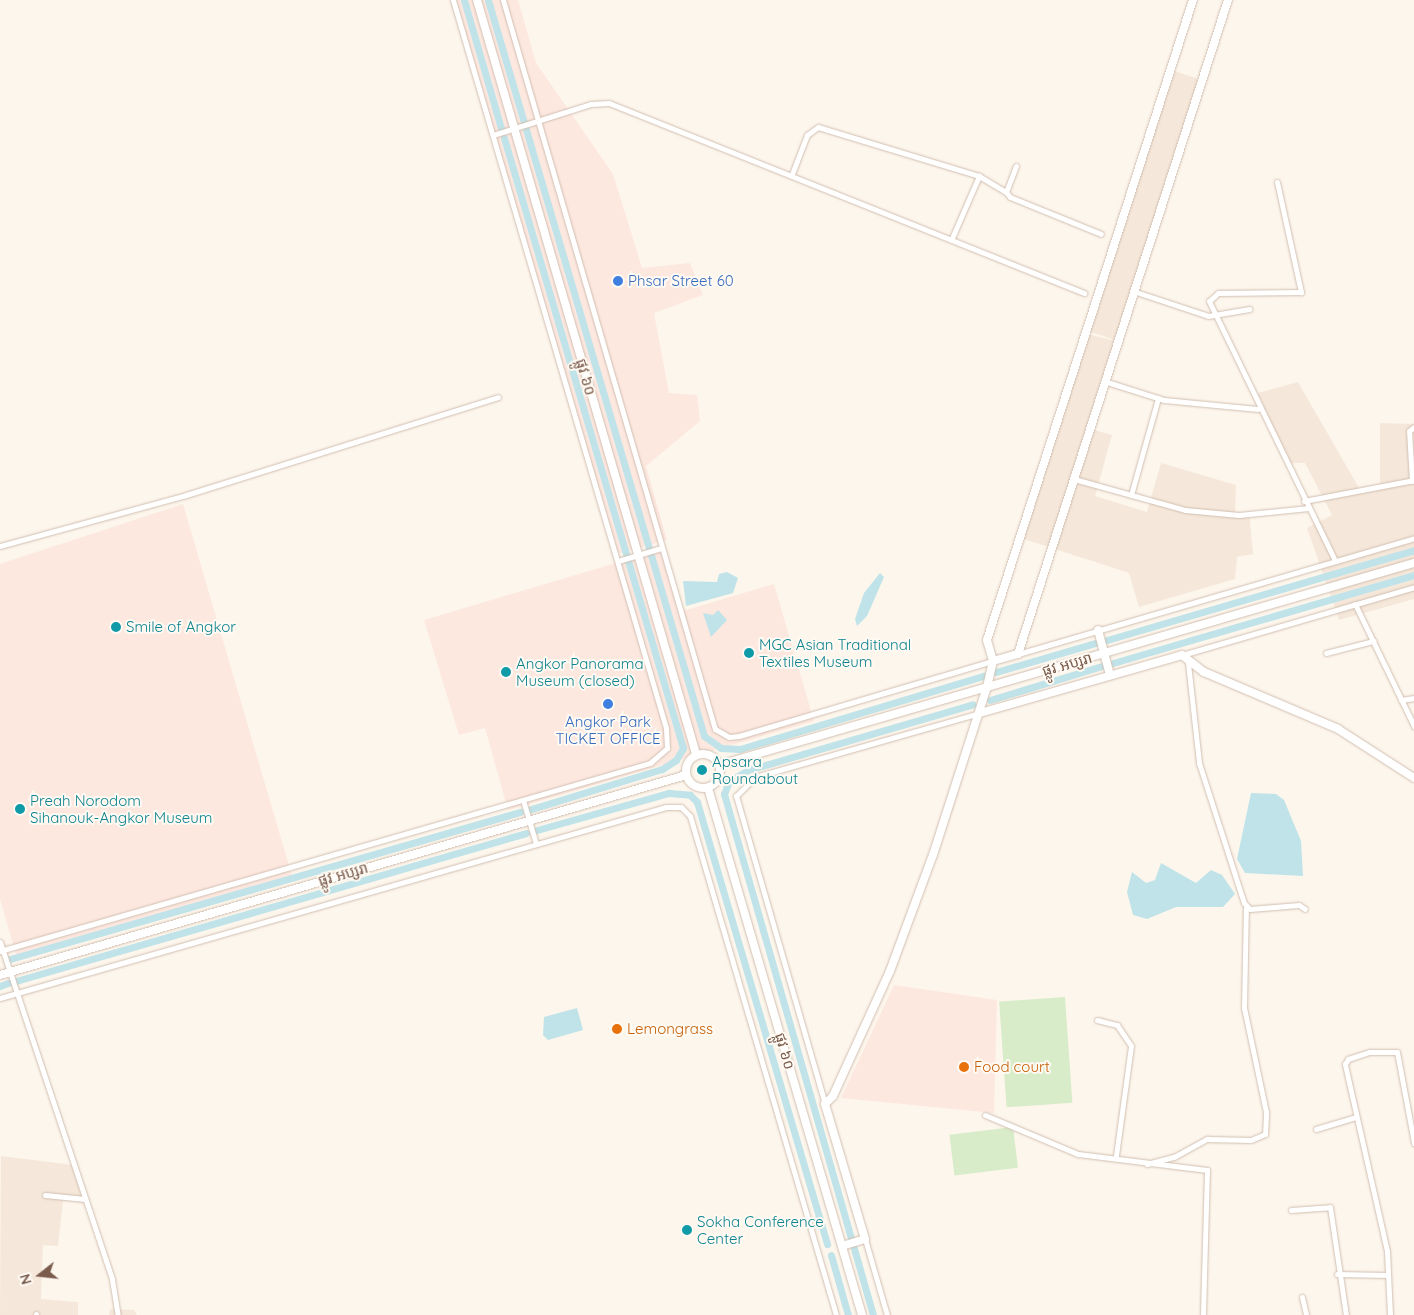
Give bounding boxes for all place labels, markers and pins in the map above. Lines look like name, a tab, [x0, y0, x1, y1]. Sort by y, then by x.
place label: Phsar Street 60	[628, 272, 734, 290]
marker: Phsar Street 60	[612, 275, 624, 287]
place label: Smile of Angkor	[126, 618, 236, 636]
marker: Smile of Angkor	[110, 621, 122, 633]
place label: MGC Asian Traditional Textiles Museum	[759, 635, 911, 670]
marker: MGC Asian Traditional Textiles Museum	[743, 647, 755, 659]
place label: Angkor Panorama Museum (closed)	[516, 654, 643, 689]
marker: Angkor Panorama Museum (closed)	[500, 666, 512, 678]
marker: Angkor Park TICKET OFFICE	[602, 698, 614, 710]
place label: Angkor Park TICKET OFFICE	[556, 712, 660, 747]
place label: Apsara Roundabout	[712, 752, 798, 787]
marker: Apsara Roundabout	[696, 764, 708, 776]
place label: Preah Norodom Sihanouk-Angkor Museum	[30, 791, 212, 826]
marker: Preah Norodom Sihanouk-Angkor Museum	[14, 803, 26, 815]
place label: Lemongrass	[627, 1020, 713, 1038]
marker: Lemongrass	[611, 1023, 623, 1035]
place label: Food court	[974, 1058, 1050, 1076]
marker: Food court	[958, 1061, 970, 1073]
place label: Sokha Conference Center	[697, 1212, 824, 1247]
marker: Sokha Conference Center	[681, 1224, 693, 1236]

